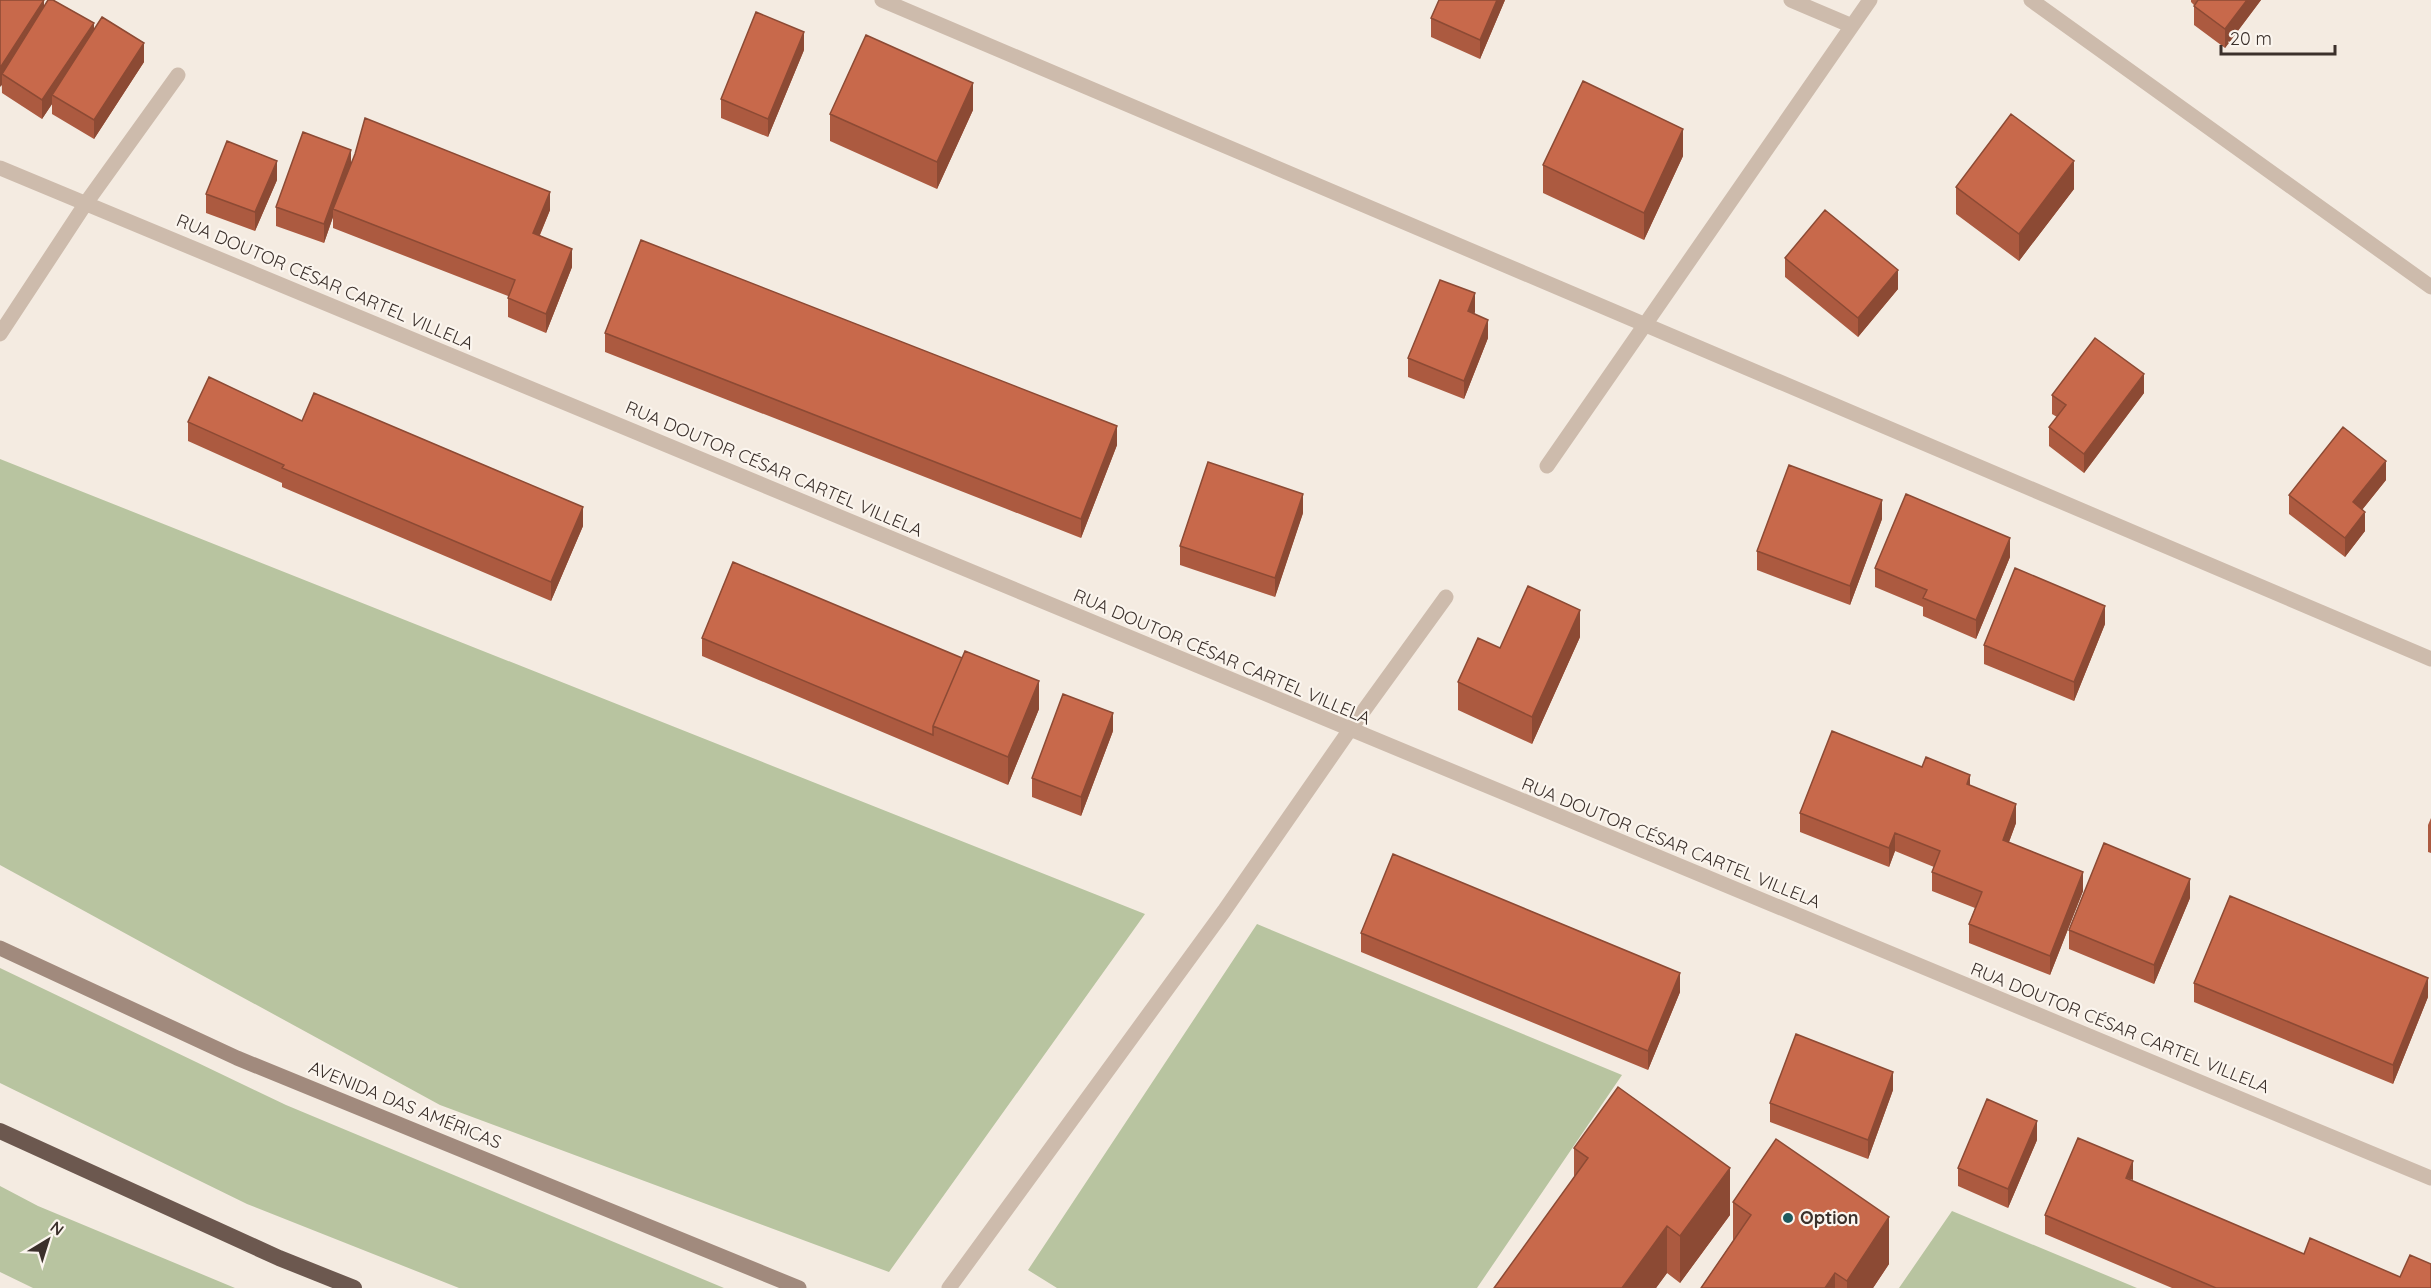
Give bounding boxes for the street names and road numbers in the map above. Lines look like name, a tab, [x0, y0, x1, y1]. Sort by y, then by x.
street label: RUA DOUTOR CÉSAR CARTEL VILLELA	[173, 208, 478, 355]
street label: RUA DOUTOR CÉSAR CARTEL VILLELA	[622, 395, 927, 542]
street label: RUA DOUTOR CÉSAR CARTEL VILLELA	[1070, 583, 1375, 730]
street label: RUA DOUTOR CÉSAR CARTEL VILLELA	[1518, 772, 1824, 913]
street label: RUA DOUTOR CÉSAR CARTEL VILLELA	[1967, 957, 2273, 1098]
street label: AVENIDA DAS AMÉRICAS	[306, 1055, 505, 1154]

